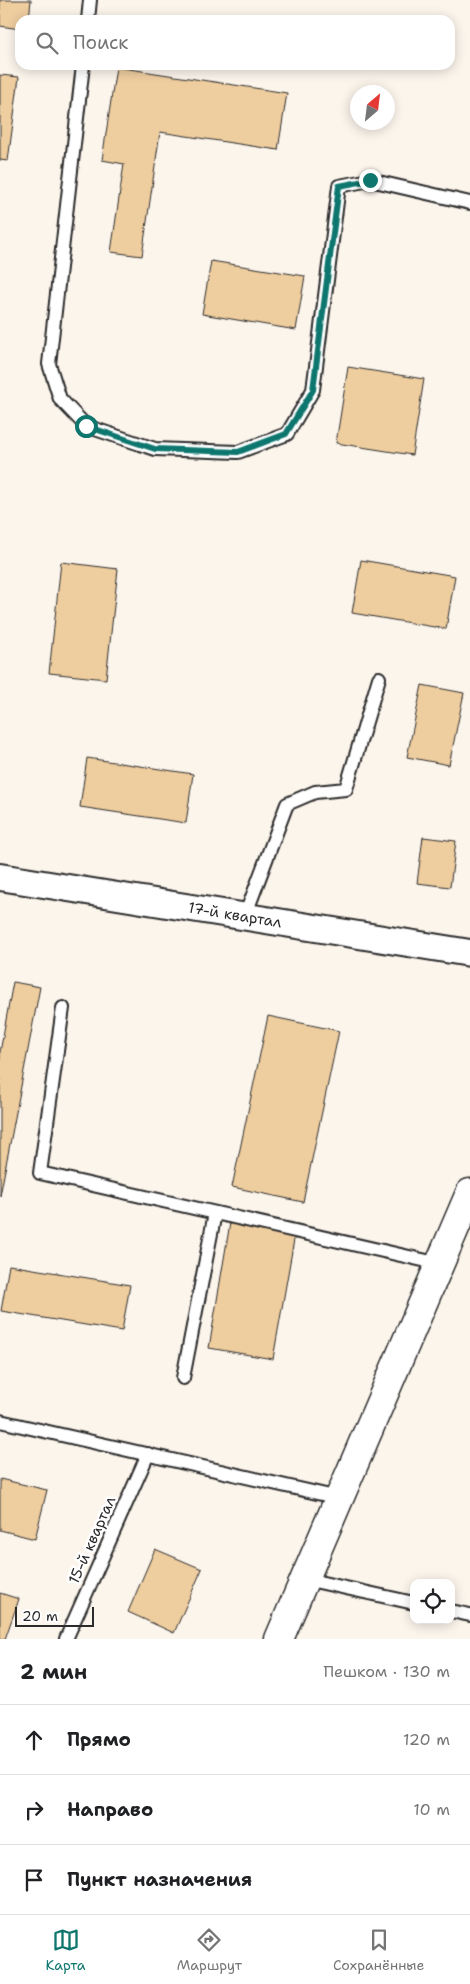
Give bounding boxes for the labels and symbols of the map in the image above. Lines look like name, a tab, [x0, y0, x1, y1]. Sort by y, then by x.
north arrow	[350, 85, 395, 130]
route end	[359, 169, 382, 192]
route start	[75, 415, 98, 438]
street label: 17-й квартал	[187, 898, 284, 933]
street label: 15-й квартал	[64, 1492, 121, 1587]
scale bar	[15, 1604, 94, 1627]

